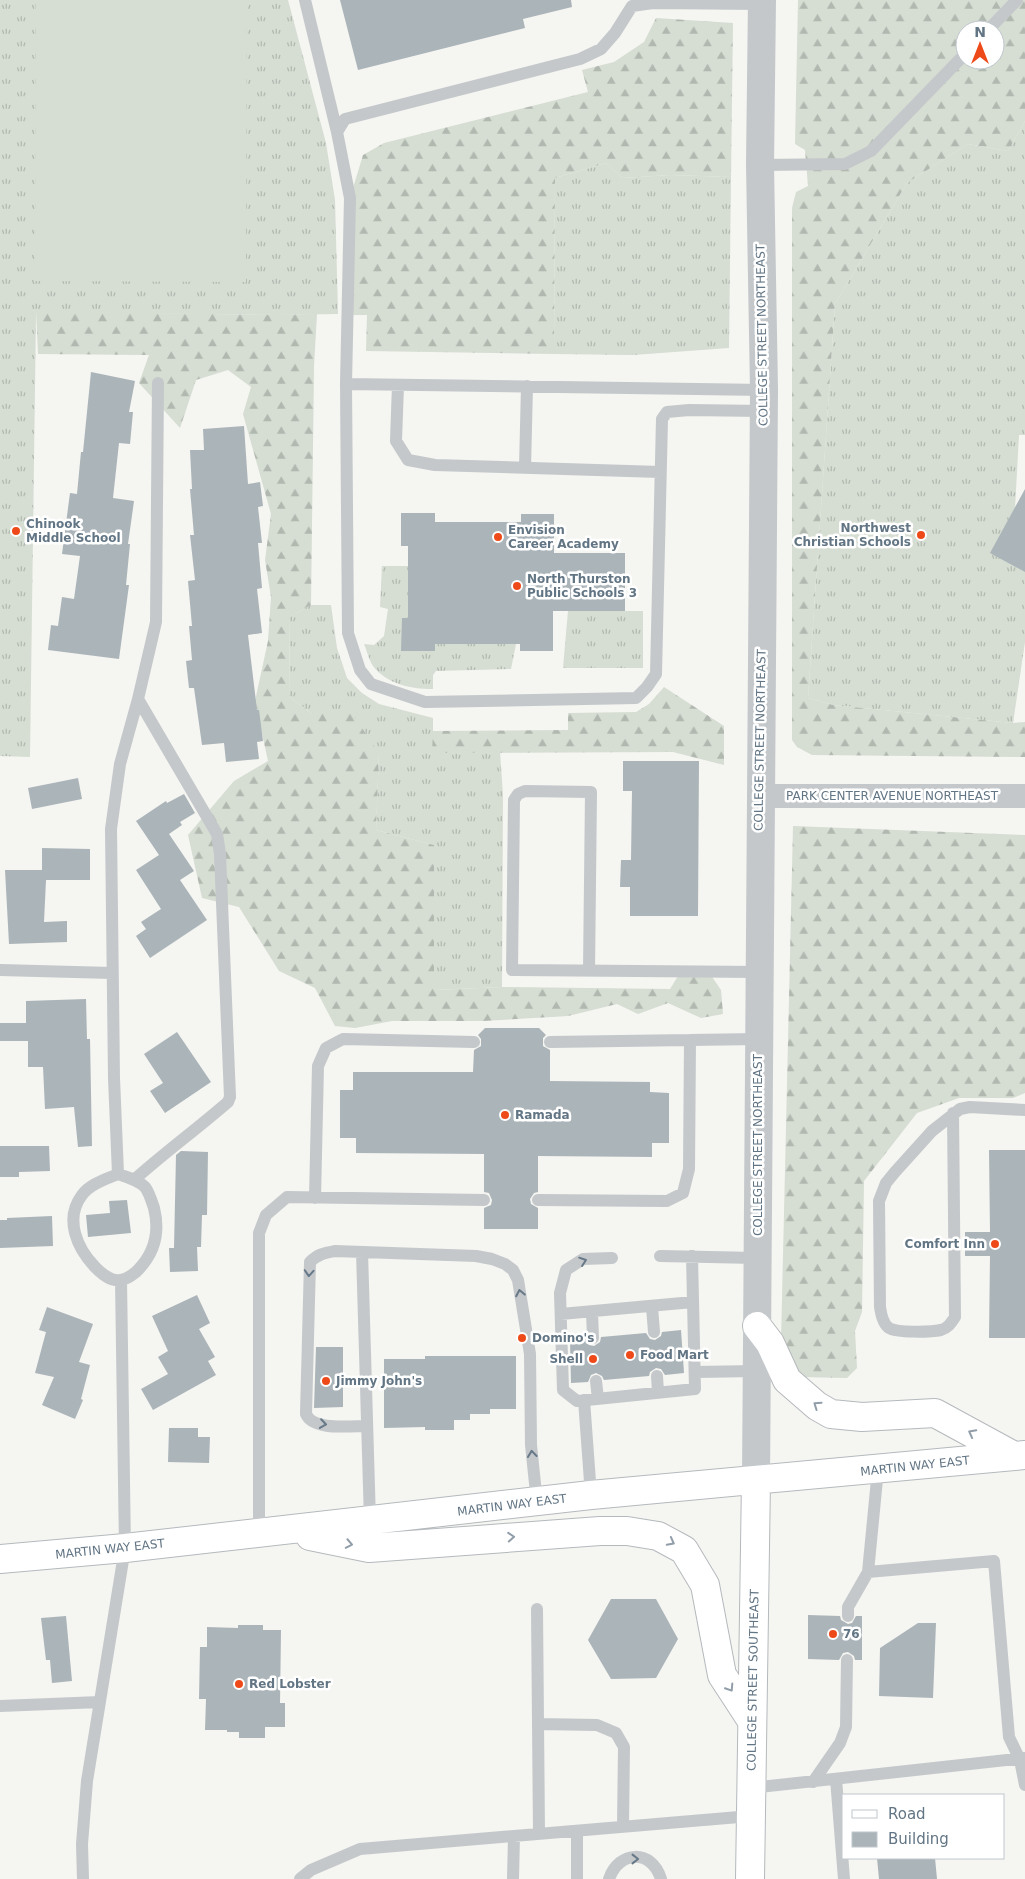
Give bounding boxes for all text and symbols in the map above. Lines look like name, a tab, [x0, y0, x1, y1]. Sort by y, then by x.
north arrow	[955, 20, 1005, 70]
text: N	[974, 24, 986, 40]
street label: COLLEGE STREET NORTHEAST	[753, 243, 771, 426]
place label: Chinook Middle School	[26, 517, 121, 545]
place label: Northwest Christian Schools	[794, 521, 911, 549]
place label: Envision Career Academy	[508, 523, 619, 551]
marker: Chinook Middle School	[10, 525, 22, 537]
marker: Northwest Christian Schools	[915, 529, 927, 541]
marker: Envision Career Academy	[492, 531, 504, 543]
place label: North Thurston Public Schools 3	[527, 572, 637, 600]
marker: North Thurston Public Schools 3	[511, 580, 523, 592]
street label: COLLEGE STREET NORTHEAST	[751, 648, 769, 831]
street label: PARK CENTER AVENUE NORTHEAST	[786, 789, 999, 803]
street label: COLLEGE STREET NORTHEAST	[751, 1053, 765, 1236]
place label: Ramada	[515, 1108, 570, 1122]
marker: Ramada	[499, 1109, 511, 1121]
place label: Comfort Inn	[905, 1237, 985, 1251]
marker: Comfort Inn	[989, 1238, 1001, 1250]
one-way arrow	[578, 1257, 587, 1267]
one-way arrow	[304, 1269, 315, 1277]
one-way arrow	[516, 1288, 526, 1297]
place label: Domino's	[532, 1331, 594, 1345]
marker: Domino's	[516, 1332, 528, 1344]
place label: Food Mart	[640, 1348, 709, 1362]
marker: Food Mart	[624, 1349, 636, 1361]
place label: Shell	[549, 1352, 583, 1366]
marker: Shell	[587, 1353, 599, 1365]
place label: Jimmy John's	[335, 1374, 422, 1388]
marker: Jimmy John's	[320, 1375, 332, 1387]
one-way arrow	[813, 1402, 823, 1411]
one-way arrow	[318, 1419, 327, 1429]
one-way arrow	[968, 1429, 977, 1439]
one-way arrow	[527, 1450, 538, 1458]
street label: MARTIN WAY EAST	[860, 1453, 971, 1479]
street label: MARTIN WAY EAST	[457, 1491, 568, 1519]
one-way arrow	[507, 1532, 515, 1543]
street label: MARTIN WAY EAST	[55, 1536, 166, 1562]
one-way arrow	[666, 1536, 675, 1546]
one-way arrow	[345, 1538, 353, 1548]
street label: COLLEGE STREET SOUTHEAST	[744, 1588, 762, 1771]
place label: 76	[843, 1627, 860, 1641]
marker: 76	[827, 1628, 839, 1640]
place label: Red Lobster	[249, 1677, 331, 1691]
marker: Red Lobster	[233, 1678, 245, 1690]
one-way arrow	[724, 1682, 733, 1691]
legend	[842, 1794, 1005, 1859]
text: Road	[888, 1805, 926, 1823]
text: Building	[888, 1830, 949, 1848]
one-way arrow	[631, 1854, 639, 1864]

